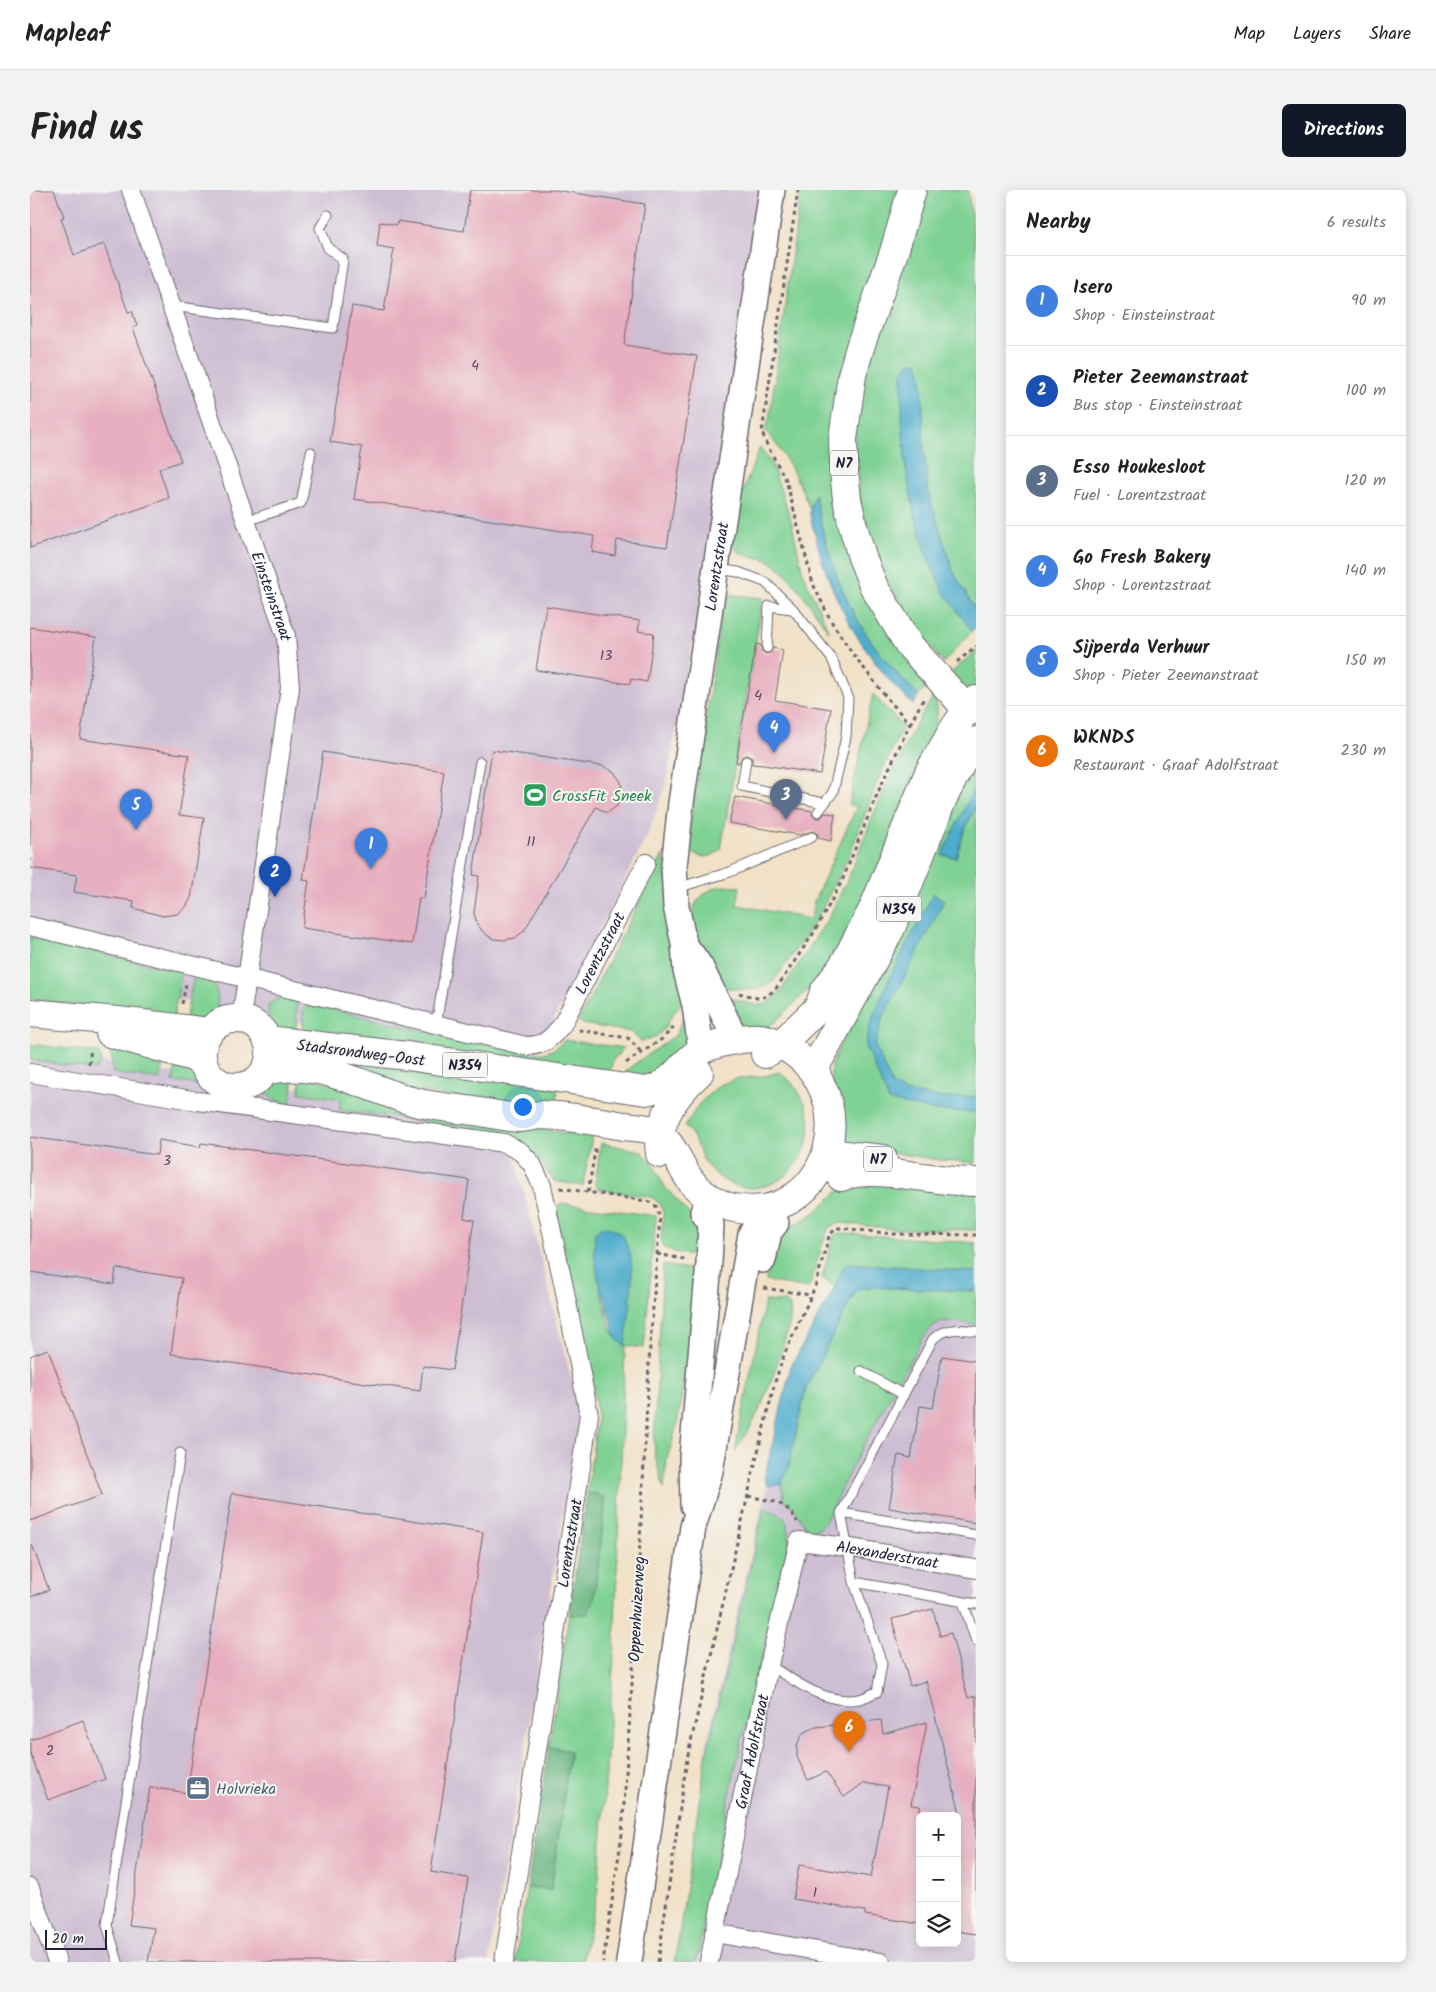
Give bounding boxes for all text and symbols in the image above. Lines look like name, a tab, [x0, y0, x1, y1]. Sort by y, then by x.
text: Mapleaf	[25, 15, 109, 54]
text: Map	[1234, 20, 1265, 49]
text: Layers	[1293, 20, 1341, 49]
text: Share	[1369, 20, 1411, 49]
text: Find us	[30, 102, 143, 158]
button: Directions	[1282, 104, 1406, 157]
text: Nearby	[1026, 206, 1091, 239]
text: 6 results	[1327, 210, 1386, 235]
text: Isero	[1073, 273, 1113, 303]
text: 1	[1040, 288, 1044, 313]
text: 90 m	[1351, 288, 1386, 313]
text: Shop · Einsteinstraat	[1073, 303, 1215, 328]
house number: 4	[471, 355, 479, 377]
text: Pieter Zeemanstraat	[1073, 363, 1249, 393]
text: 2	[1037, 378, 1047, 403]
text: 100 m	[1346, 378, 1386, 403]
text: Bus stop · Einsteinstraat	[1073, 393, 1242, 418]
road number: N7	[830, 450, 858, 476]
text: Esso Houkesloot	[1073, 453, 1206, 483]
text: 3	[1038, 468, 1046, 493]
text: 120 m	[1345, 468, 1386, 493]
text: Fuel · Lorentzstraat	[1073, 483, 1207, 508]
street label: Lorentzstraat	[699, 520, 737, 613]
text: Go Fresh Bakery	[1073, 543, 1211, 573]
street label: Einsteinstraat	[244, 548, 297, 643]
text: 4	[1038, 558, 1046, 583]
text: 140 m	[1345, 558, 1386, 583]
text: Shop · Lorentzstraat	[1073, 573, 1211, 598]
text: Sijperda Verhuur	[1073, 633, 1209, 663]
house number: 13	[600, 645, 612, 667]
text: 5	[1038, 648, 1046, 673]
text: 150 m	[1345, 648, 1386, 673]
text: Shop · Pieter Zeemanstraat	[1073, 663, 1259, 688]
house number: 4	[754, 685, 762, 707]
pin: 4	[758, 712, 790, 753]
text: WKNDS	[1073, 723, 1134, 753]
text: 6	[1038, 738, 1046, 763]
text: 230 m	[1340, 738, 1386, 763]
text: Restaurant · Graaf Adolfstraat	[1073, 753, 1279, 778]
pin: 3	[770, 779, 802, 820]
sports icon: CrossFit Sneek	[522, 782, 548, 808]
place label: CrossFit Sneek	[552, 784, 652, 809]
pin: 5	[120, 789, 152, 830]
pin: 1	[355, 828, 387, 869]
house number: 11	[527, 831, 535, 853]
pin: 2	[259, 856, 291, 897]
road number: N354	[876, 896, 922, 922]
street label: Lorentzstraat	[569, 907, 633, 999]
street label: Stadsrondweg-Oost	[295, 1033, 427, 1074]
road number: N354	[442, 1052, 488, 1078]
your location	[510, 1094, 536, 1120]
road number: N7	[864, 1146, 892, 1172]
house number: 3	[163, 1150, 171, 1172]
street label: Lorentzstraat	[551, 1496, 590, 1590]
street label: Alexanderstraat	[834, 1535, 941, 1577]
street label: Oppenhuizerweg	[622, 1555, 653, 1663]
street label: Graaf Adolfstraat	[729, 1691, 777, 1811]
pin: 6	[833, 1711, 865, 1752]
house number: 2	[46, 1740, 54, 1762]
office icon: Holvrieka	[185, 1775, 211, 1801]
place label: Holvrieka	[216, 1777, 276, 1802]
map controls	[916, 1812, 961, 1947]
button: +	[916, 1812, 961, 1857]
button: −	[916, 1857, 961, 1902]
house number: 1	[813, 1882, 817, 1904]
button: layers	[916, 1902, 961, 1947]
scale bar	[45, 1927, 108, 1950]
text: 20 m	[52, 1928, 84, 1950]

